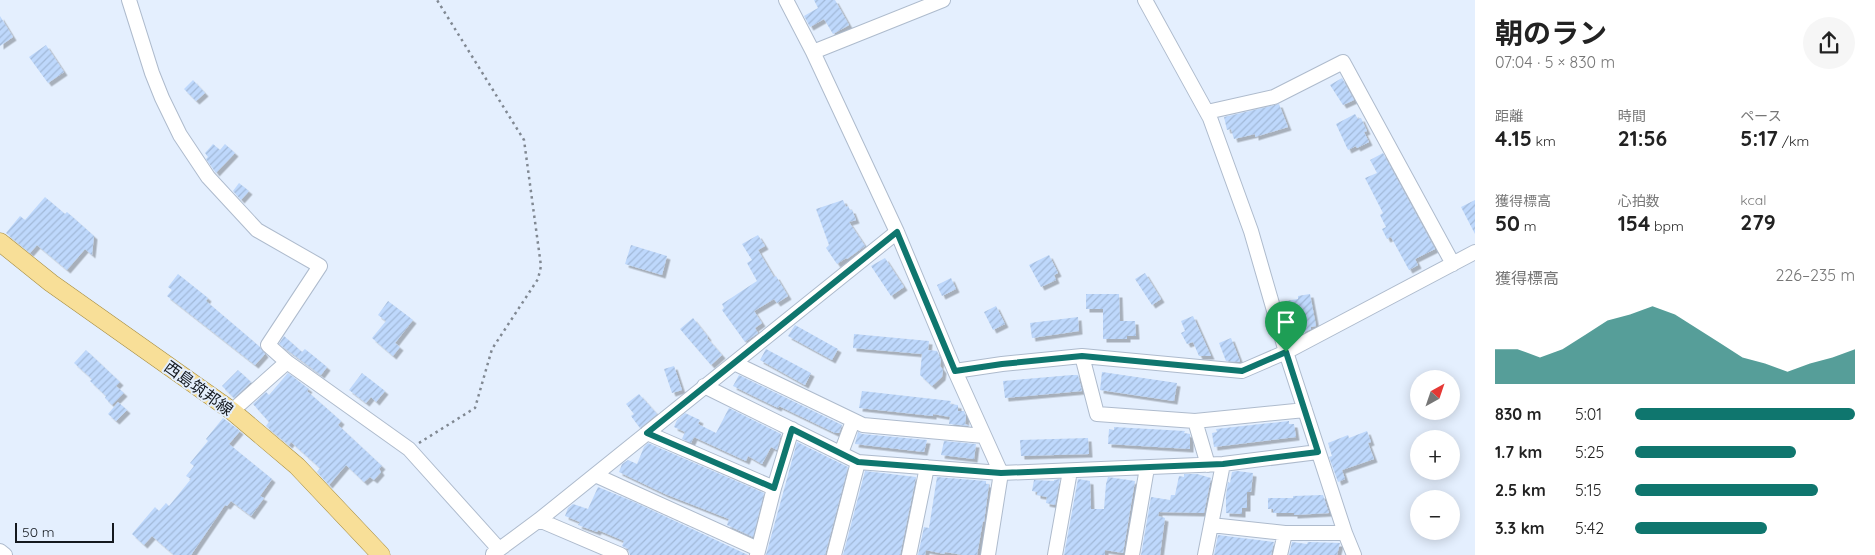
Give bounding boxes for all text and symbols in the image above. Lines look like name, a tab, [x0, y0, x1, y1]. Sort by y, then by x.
text: 朝のラン	[1495, 15, 1607, 50]
button: share	[1803, 17, 1855, 69]
text: 07:04 · 5 × 830 m	[1495, 52, 1615, 72]
text: 距離	[1495, 107, 1523, 125]
text: 時間	[1618, 107, 1646, 125]
text: ペース	[1740, 107, 1782, 125]
text: 4.15	[1495, 125, 1532, 151]
text: 21:56	[1618, 125, 1667, 151]
text: 5:17	[1740, 125, 1778, 151]
text: km	[1532, 132, 1556, 150]
text: /km	[1778, 132, 1809, 150]
text: kcal	[1740, 191, 1766, 209]
text: 獲得標高	[1495, 192, 1551, 210]
text: 心拍数	[1618, 192, 1660, 210]
text: 279	[1740, 209, 1776, 235]
text: 50	[1495, 210, 1520, 236]
text: 154	[1618, 210, 1650, 236]
text: m	[1520, 217, 1537, 235]
text: bpm	[1650, 217, 1684, 235]
text: 226–235 m	[1776, 265, 1855, 285]
text: 獲得標高	[1495, 268, 1559, 288]
pin	[1265, 301, 1307, 352]
icon: arrive	[1272, 308, 1300, 336]
street label: 西島筑邦線	[161, 356, 237, 420]
north arrow	[1410, 370, 1460, 420]
map controls	[1410, 370, 1460, 540]
text: 830 m	[1495, 404, 1541, 424]
text: 5:01	[1575, 404, 1602, 424]
button: +	[1410, 430, 1460, 480]
text: 1.7 km	[1495, 442, 1542, 462]
text: 5:25	[1575, 442, 1604, 462]
text: 2.5 km	[1495, 480, 1546, 500]
text: 5:15	[1575, 480, 1601, 500]
button: −	[1410, 490, 1460, 540]
text: 3.3 km	[1495, 518, 1545, 538]
text: 5:42	[1575, 518, 1604, 538]
scale bar	[15, 520, 114, 543]
text: 50 m	[22, 523, 55, 541]

